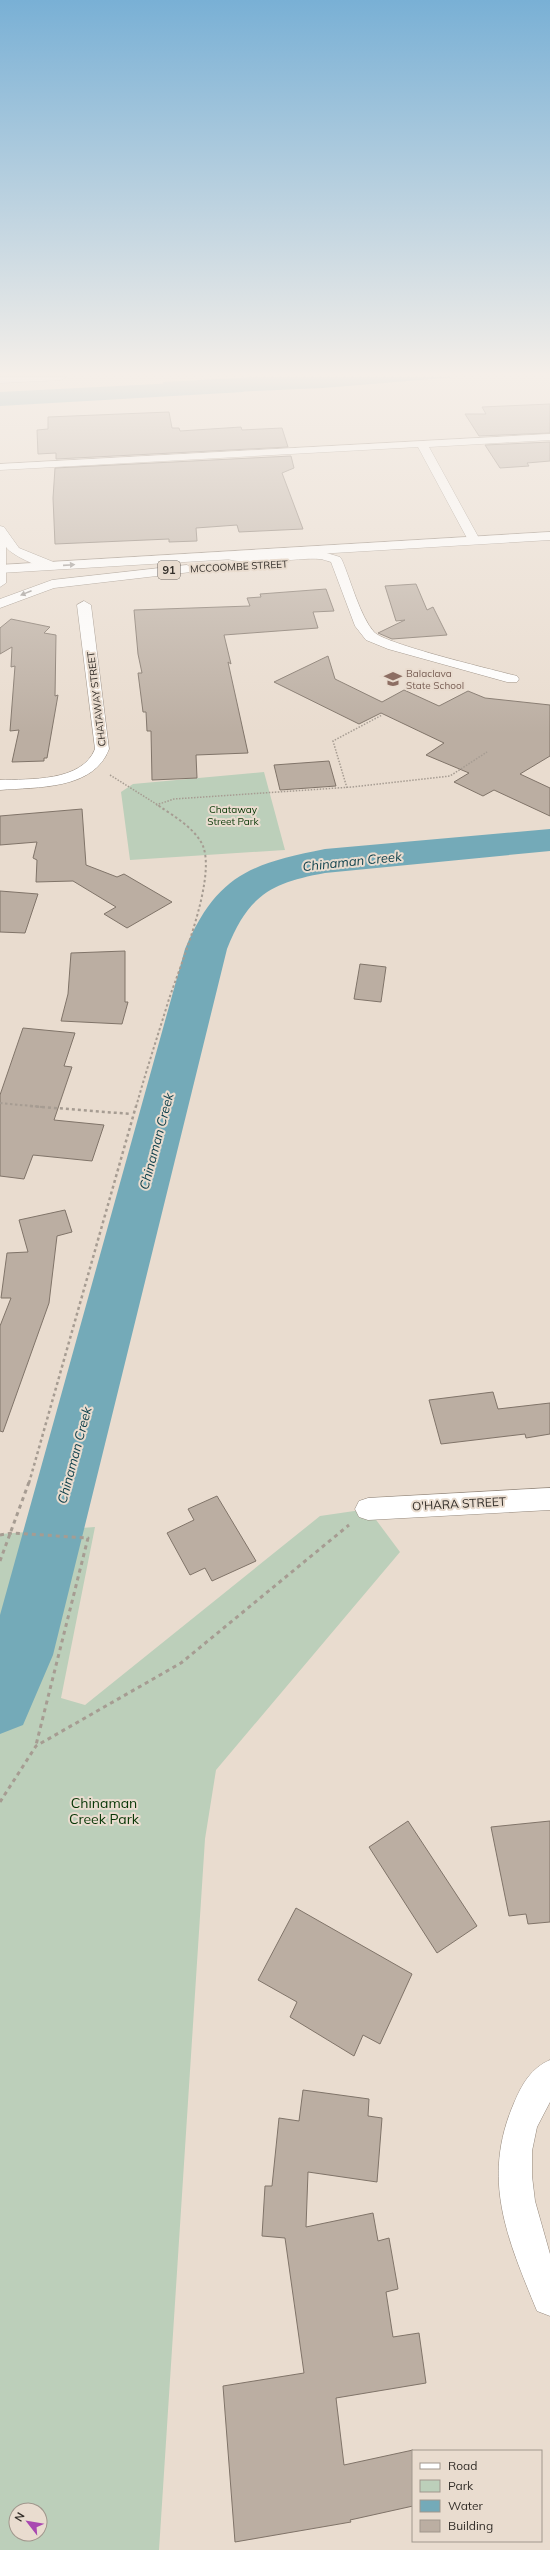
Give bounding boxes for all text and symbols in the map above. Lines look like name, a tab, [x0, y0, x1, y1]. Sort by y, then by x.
street label: MCCOOMBE STREET	[190, 557, 288, 576]
one-way arrow	[63, 561, 75, 568]
road number: 91	[158, 561, 180, 579]
one-way arrow	[19, 591, 31, 597]
street label: CHATAWAY STREET	[84, 651, 109, 747]
place label: Balaclava State School	[406, 667, 464, 692]
school or university icon: Balaclava State School	[383, 669, 403, 689]
park label: Chataway Street Park	[207, 803, 259, 828]
water label: Chinaman Creek	[302, 848, 403, 874]
water label: Chinaman Creek	[135, 1091, 177, 1191]
water label: Chinaman Creek	[53, 1405, 95, 1505]
street label: O'HARA STREET	[412, 1494, 507, 1513]
park label: Chinaman Creek Park	[69, 1794, 140, 1828]
legend	[412, 2450, 542, 2542]
text: Road	[448, 2458, 477, 2473]
text: Park	[448, 2478, 474, 2493]
text: Water	[448, 2498, 484, 2513]
north arrow	[8, 2502, 48, 2542]
text: N	[11, 2510, 28, 2524]
text: Building	[448, 2518, 493, 2533]

